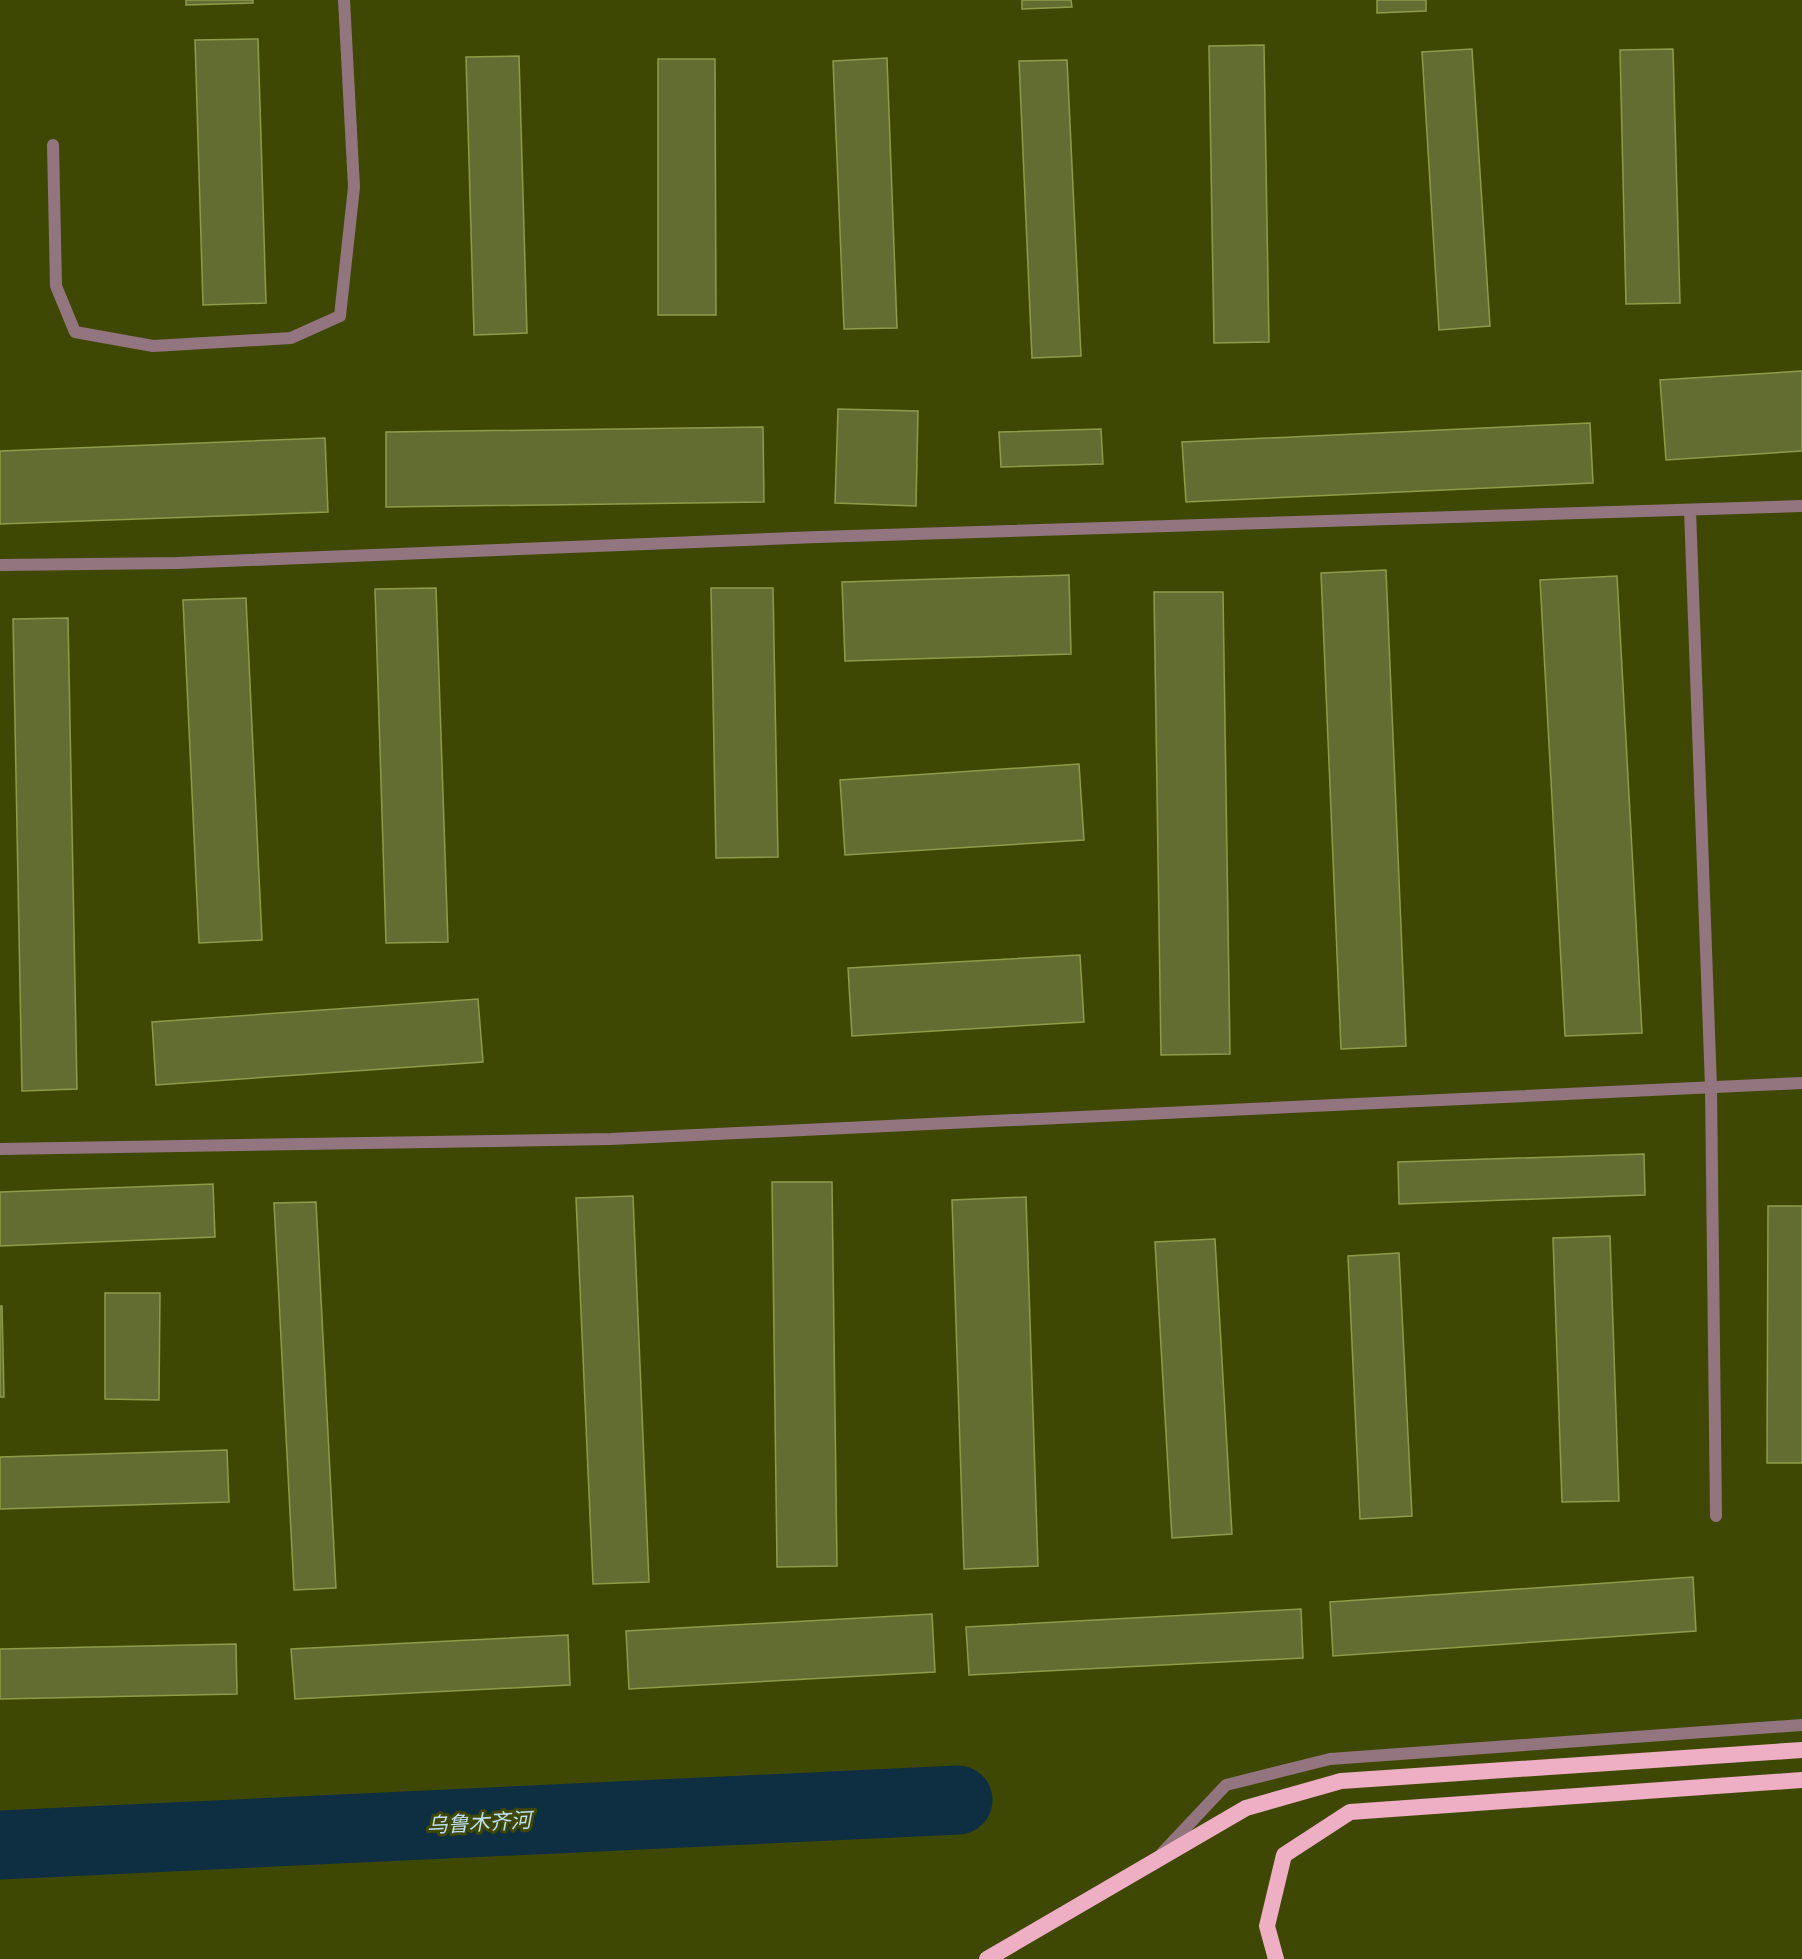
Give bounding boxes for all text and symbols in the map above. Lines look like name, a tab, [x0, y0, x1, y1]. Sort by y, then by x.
water label: 乌鲁木齐河	[426, 1806, 536, 1839]

